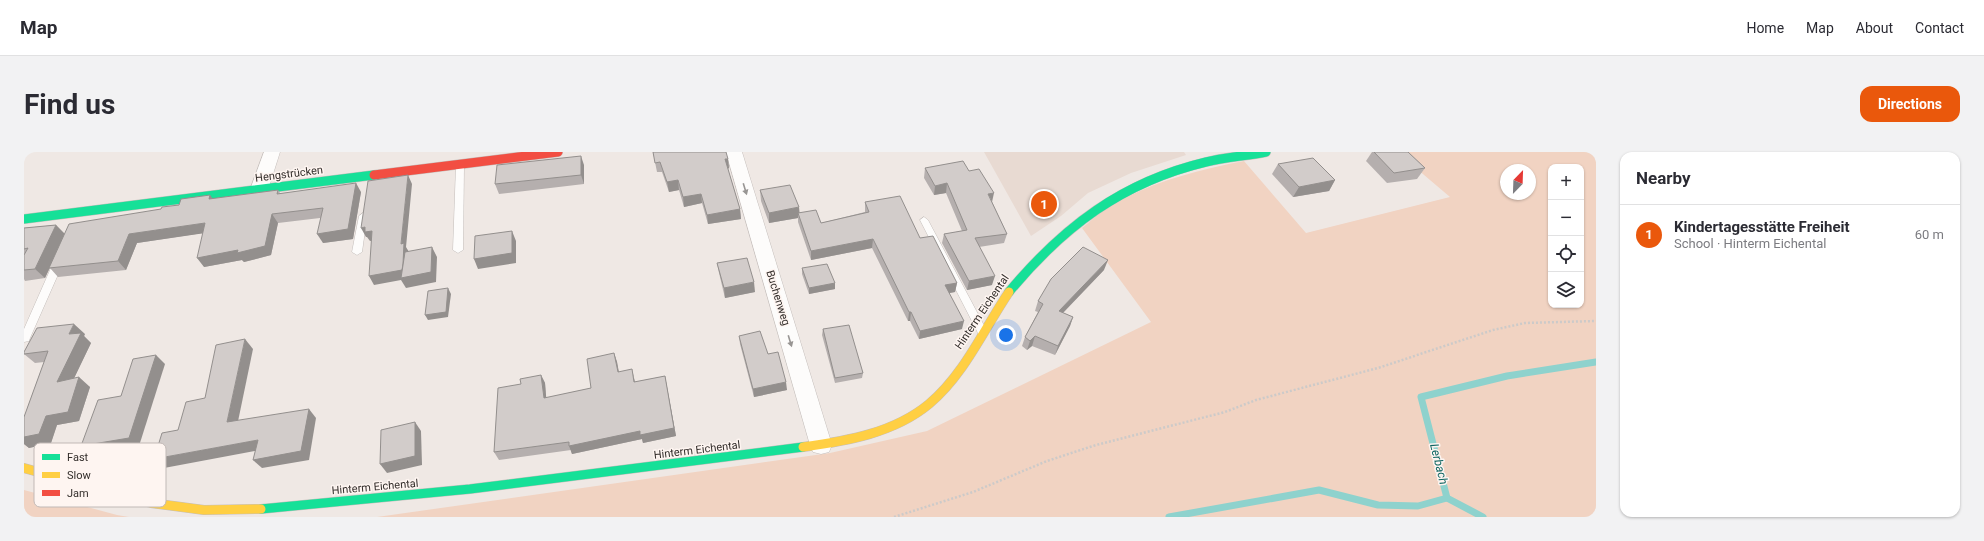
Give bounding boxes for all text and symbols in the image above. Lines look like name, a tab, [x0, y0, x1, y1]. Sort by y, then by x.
text: Map	[20, 16, 58, 39]
text: Home	[1746, 20, 1784, 36]
text: Map	[1806, 20, 1834, 36]
text: About	[1856, 20, 1893, 36]
text: Contact	[1915, 20, 1964, 36]
button: Directions	[1860, 86, 1960, 122]
text: Find us	[24, 88, 115, 121]
street label: Hengstrücken	[254, 163, 324, 185]
north arrow	[1500, 164, 1536, 200]
map controls	[1548, 164, 1584, 308]
button: +	[1548, 164, 1584, 200]
text: Nearby	[1636, 168, 1691, 188]
one-way arrow	[742, 184, 748, 196]
pin: 1	[1031, 189, 1057, 219]
button: −	[1548, 200, 1584, 236]
text: Kindertagesstätte Freiheit	[1674, 218, 1850, 236]
text: 1	[1645, 227, 1653, 242]
text: 60 m	[1915, 227, 1944, 242]
button: locate	[1548, 236, 1584, 272]
text: School · Hinterm Eichental	[1674, 236, 1826, 251]
street label: Buchenweg	[763, 269, 793, 327]
street label: Hinterm Eichental	[952, 272, 1012, 352]
button: layers	[1548, 272, 1584, 308]
your location	[996, 325, 1016, 345]
one-way arrow	[787, 335, 793, 347]
street label: Hinterm Eichental	[653, 438, 741, 462]
water label: Lerbach	[1427, 442, 1451, 486]
legend	[34, 443, 166, 507]
text: Fast	[67, 451, 89, 464]
text: Slow	[67, 469, 91, 482]
street label: Hinterm Eichental	[331, 477, 419, 497]
text: Jam	[67, 487, 89, 500]

